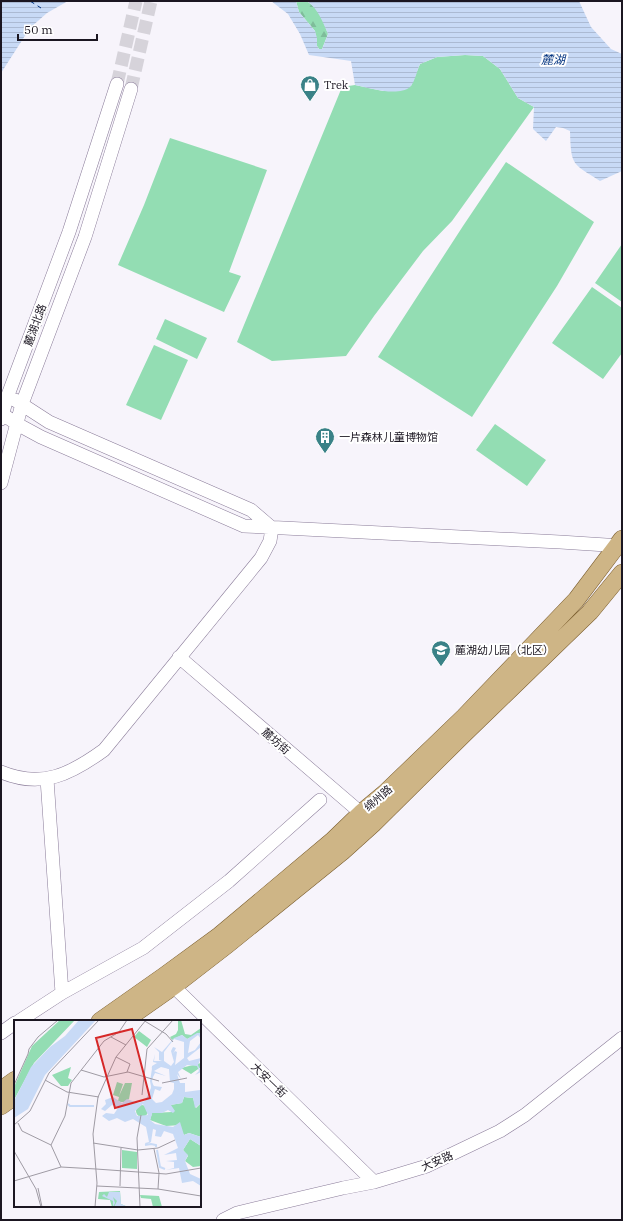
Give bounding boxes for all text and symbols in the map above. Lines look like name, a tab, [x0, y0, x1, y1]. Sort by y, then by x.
scale bar	[18, 16, 97, 42]
text: 50 m	[24, 22, 53, 37]
water label: 麓湖	[541, 52, 567, 67]
shop icon: Trek	[299, 74, 321, 102]
place label: Trek	[324, 78, 349, 92]
street label: 麓湖北路	[21, 302, 49, 348]
building icon: 一片森林儿童博物馆	[314, 426, 336, 454]
place label: 一片森林儿童博物馆	[339, 430, 438, 444]
school or university icon: 麓湖幼儿园（北区）	[430, 639, 452, 667]
place label: 麓湖幼儿园（北区）	[455, 643, 554, 657]
street label: 麓坊街	[259, 725, 293, 757]
street label: 绵州路	[361, 782, 395, 814]
inset map	[14, 1020, 201, 1207]
street label: 大安一街	[248, 1060, 290, 1100]
street label: 大安路	[419, 1148, 455, 1174]

